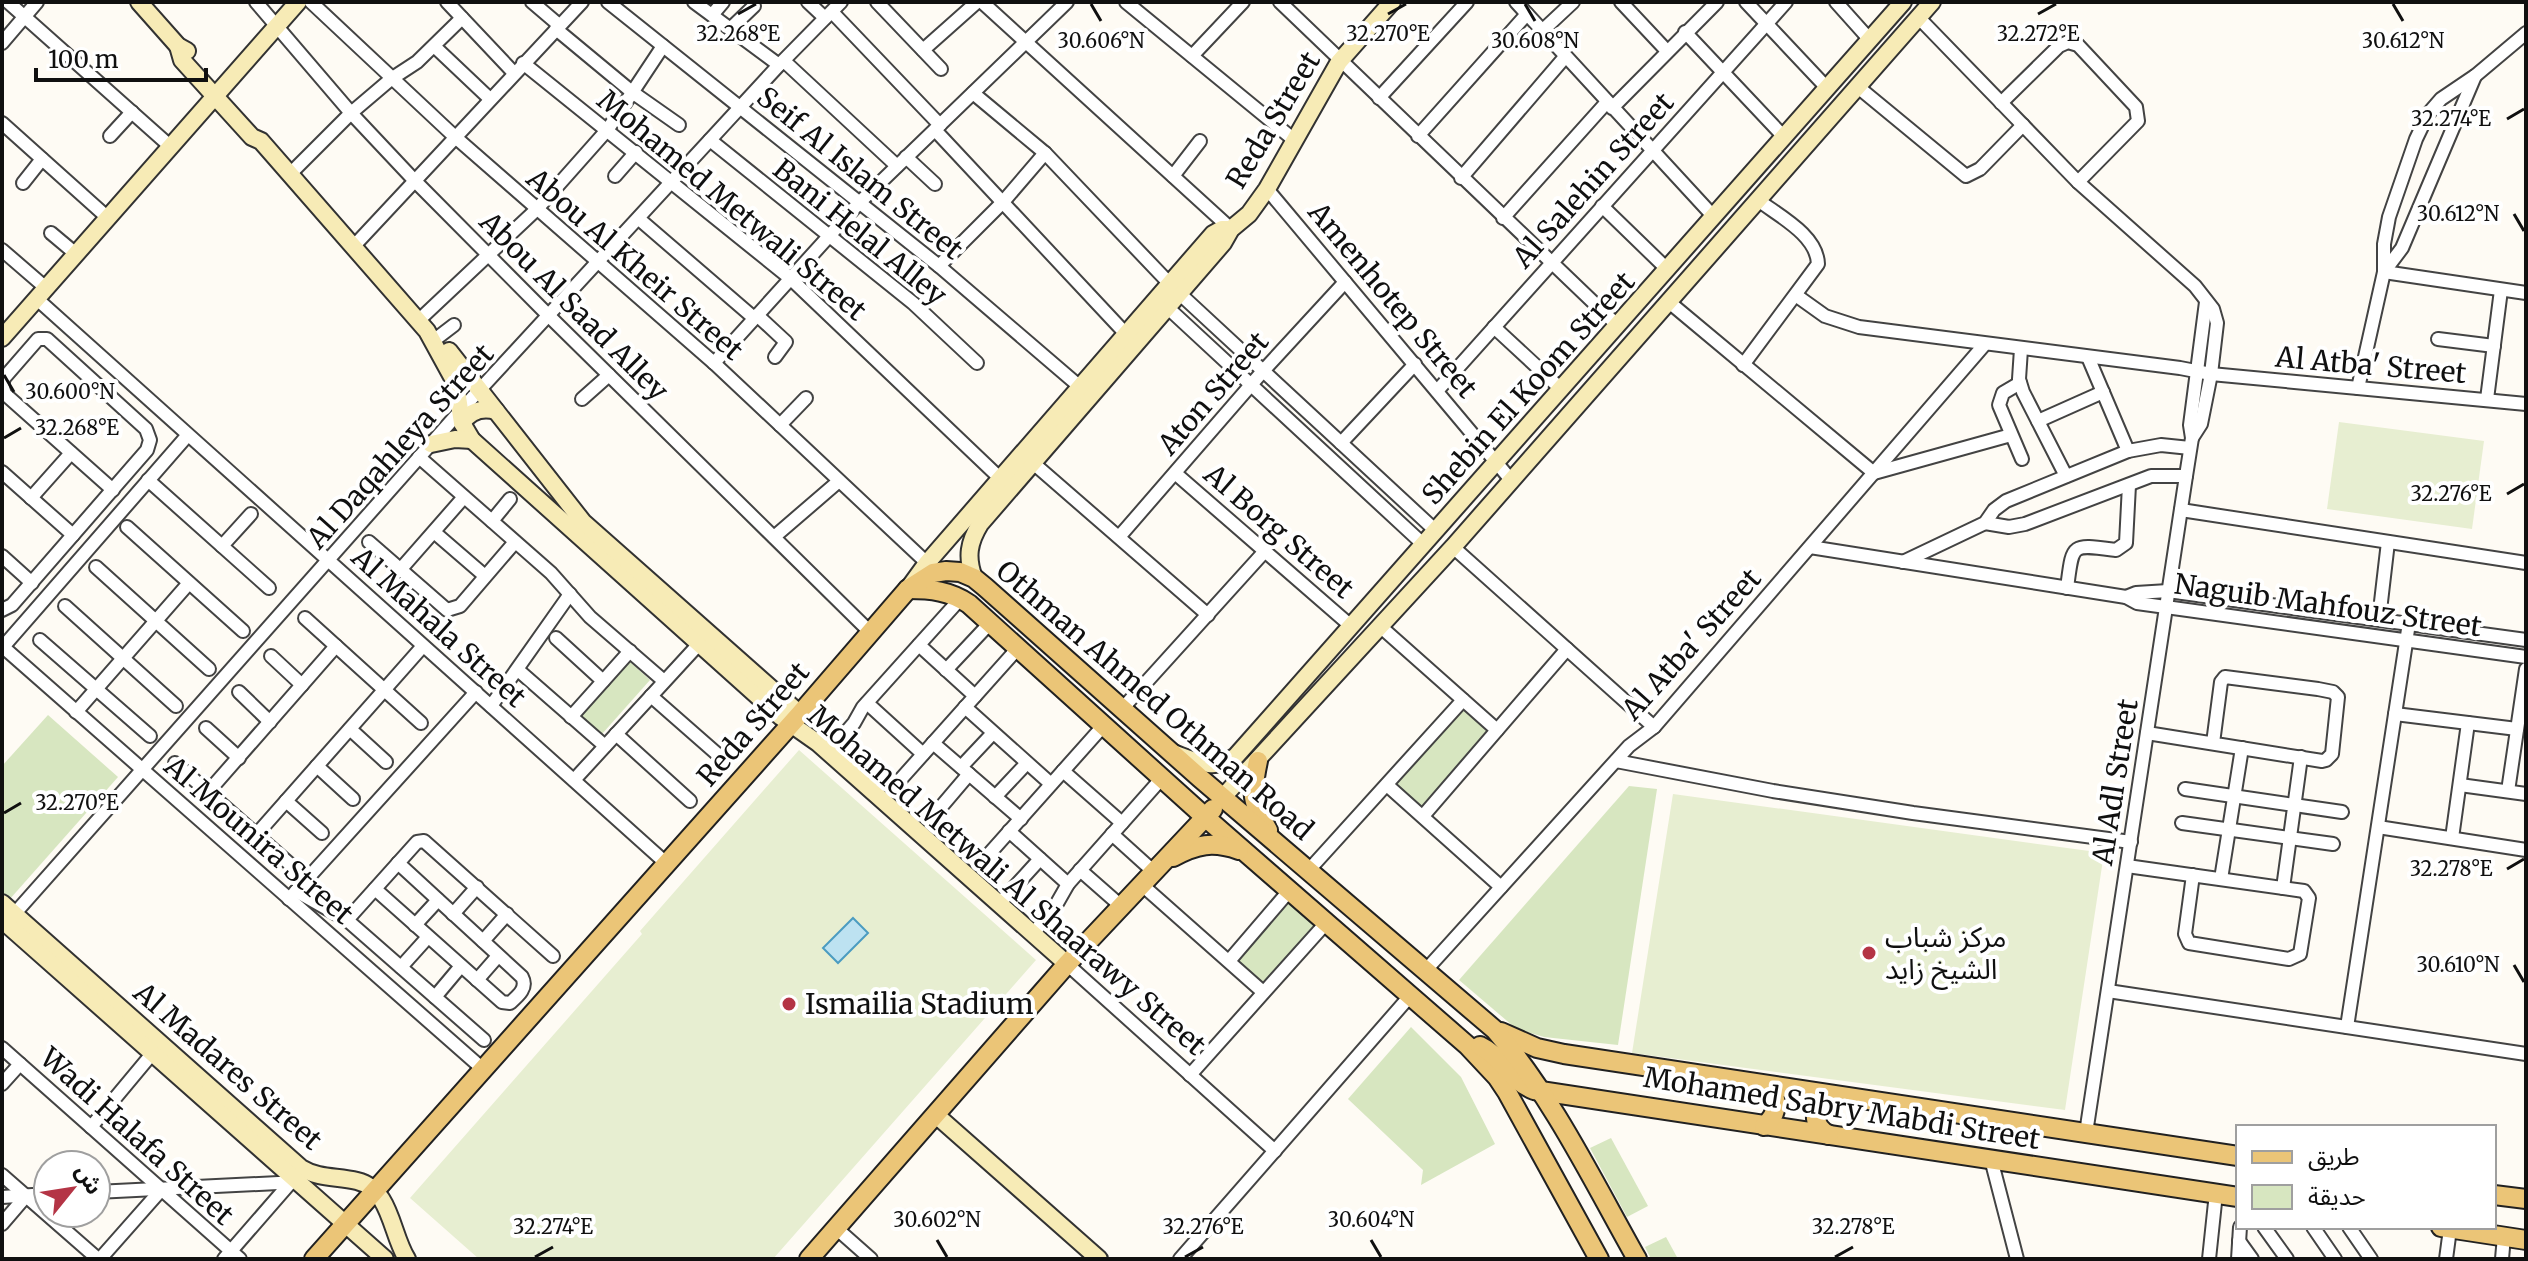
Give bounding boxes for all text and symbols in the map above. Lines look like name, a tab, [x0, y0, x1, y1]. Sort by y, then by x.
text: 32.268°E	[696, 21, 780, 46]
text: 32.270°E	[1346, 21, 1430, 46]
text: 32.272°E	[1997, 21, 2080, 46]
text: 30.606°N	[1057, 28, 1145, 53]
text: 30.608°N	[1491, 28, 1580, 53]
text: 30.612°N	[2362, 28, 2445, 53]
scale bar	[36, 32, 206, 82]
text: 100 m	[48, 44, 119, 75]
street label: Reda Street	[1218, 45, 1328, 195]
street label: Seif Al Islam Street	[750, 79, 970, 267]
street label: Mohamed Metwali Street	[590, 82, 874, 328]
street label: Al Salehin Street	[1504, 85, 1681, 276]
text: 32.274°E	[2411, 106, 2491, 131]
street label: Bani Helal Alley	[766, 151, 955, 313]
street label: Abou Al Kheir Street	[519, 160, 751, 368]
street label: Amenhotep Street	[1300, 194, 1485, 405]
text: 30.612°N	[2417, 201, 2500, 226]
street label: Abou Al Saad Alley	[471, 203, 677, 409]
street label: Shebin El Koom Street	[1414, 264, 1642, 512]
street label: Aton Street	[1149, 324, 1276, 463]
street label: Al Daqahleya Street	[298, 336, 501, 556]
street label: Al Atba' Street	[2273, 339, 2468, 391]
text: 30.600°N	[25, 379, 115, 404]
text: 32.268°E	[35, 415, 119, 440]
street label: Al Borg Street	[1196, 455, 1361, 606]
text: 32.276°E	[2411, 481, 2492, 506]
street label: Al Mahala Street	[344, 539, 534, 715]
street label: Othman Ahmed Othman Road	[989, 552, 1321, 848]
street label: Al Atba' Street	[1613, 561, 1768, 728]
street label: Naguib Mahfouz Street	[2172, 566, 2484, 644]
street label: Reda Street	[689, 654, 817, 794]
street label: Al Adl Street	[2084, 696, 2146, 869]
street label: Mohamed Metwali Al Shaarawy Street	[801, 697, 1213, 1063]
street label: Al Mounira Street	[156, 748, 361, 932]
text: 32.270°E	[35, 790, 119, 815]
text: 32.278°E	[2410, 856, 2493, 881]
place label: مركز شباب الشيخ زايد	[1885, 919, 2006, 990]
marker: مركز شباب الشيخ زايد	[1860, 944, 1878, 962]
text: 30.610°N	[2416, 952, 2500, 977]
street label: Al Madares Street	[126, 974, 330, 1158]
place label: Ismailia Stadium	[805, 986, 1034, 1022]
marker: Ismailia Stadium	[780, 995, 798, 1013]
street label: Wadi Halafa Street	[32, 1039, 241, 1232]
street label: Mohamed Sabry Mabdi Street	[1641, 1059, 2043, 1157]
legend	[2236, 1125, 2496, 1229]
text: طريق	[2308, 1141, 2360, 1172]
north arrow	[32, 1149, 112, 1229]
text: ش	[70, 1159, 109, 1199]
text: حديقة	[2308, 1181, 2366, 1212]
text: 30.602°N	[893, 1207, 981, 1232]
text: 30.604°N	[1328, 1207, 1415, 1232]
text: 32.274°E	[513, 1214, 593, 1239]
text: 32.276°E	[1163, 1214, 1244, 1239]
text: 32.278°E	[1812, 1214, 1895, 1239]

